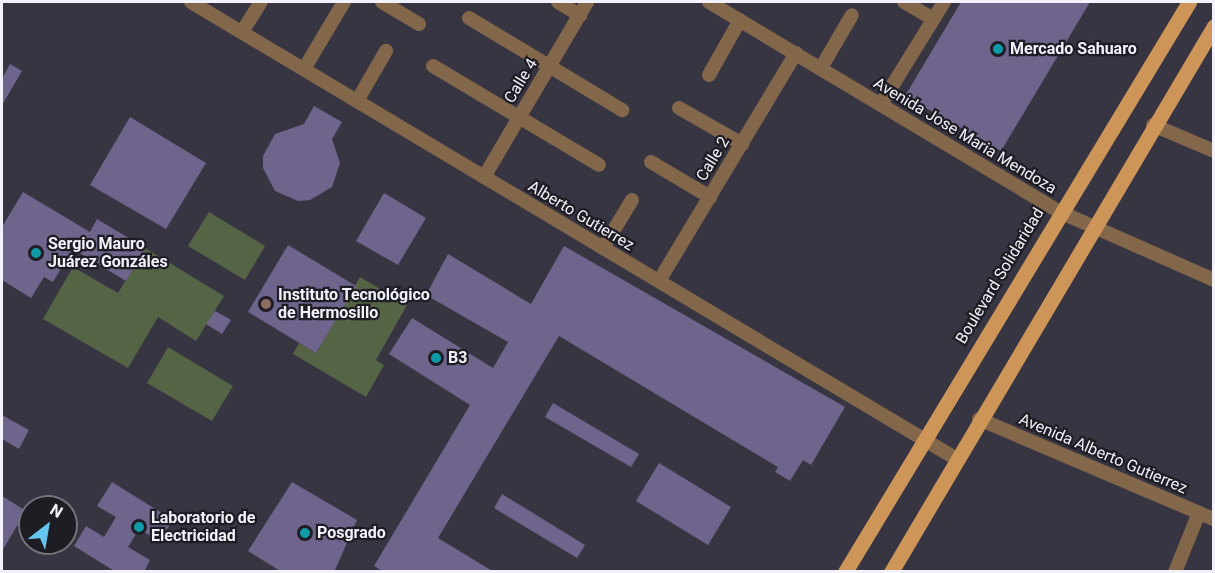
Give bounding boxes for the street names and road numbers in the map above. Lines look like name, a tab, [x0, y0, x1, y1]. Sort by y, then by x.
street label: Calle 4	[500, 55, 542, 107]
street label: Avenida Jose Maria Mendoza	[870, 74, 1060, 198]
street label: Calle 2	[692, 133, 734, 185]
street label: Alberto Gutierrez	[525, 177, 637, 255]
street label: Boulevard Solidaridad	[952, 205, 1048, 347]
street label: Avenida Alberto Gutierrez	[1016, 410, 1190, 498]

